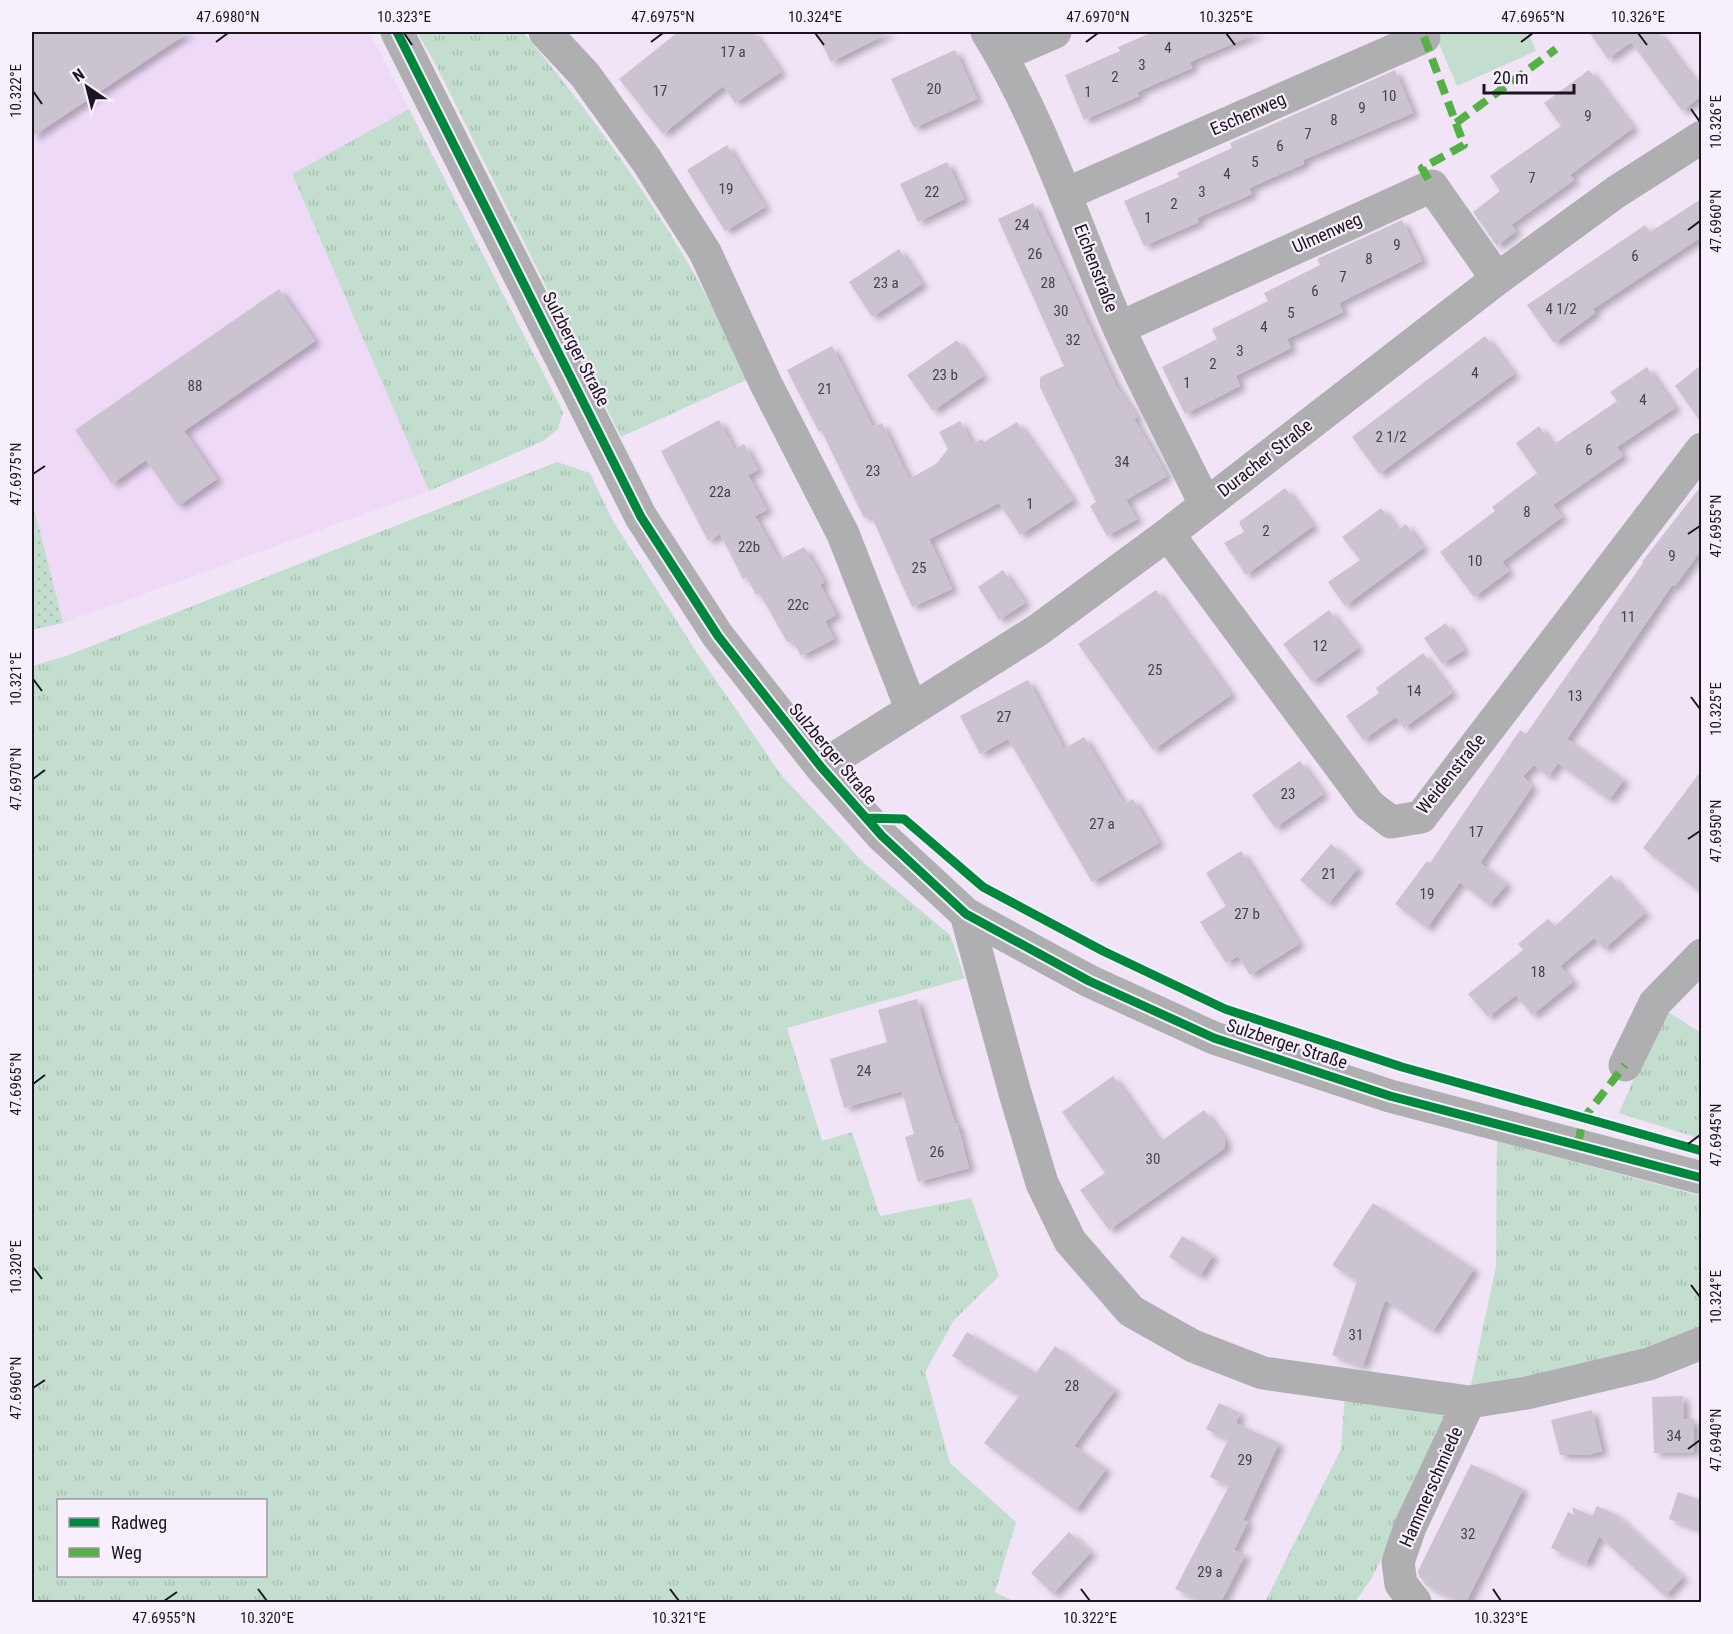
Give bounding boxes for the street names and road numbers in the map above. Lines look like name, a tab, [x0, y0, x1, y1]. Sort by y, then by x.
street label: Eschenweg	[1207, 88, 1289, 139]
street label: Ulmenweg	[1289, 208, 1365, 257]
street label: Eichenstraße	[1070, 221, 1123, 315]
street label: Sulzberger Straße	[539, 288, 614, 410]
street label: Duracher Straße	[1213, 414, 1316, 501]
street label: Sulzberger Straße	[785, 699, 882, 809]
street label: Weidenstraße	[1412, 729, 1489, 818]
street label: Sulzberger Straße	[1224, 1014, 1350, 1073]
street label: Hammerschmiede	[1395, 1423, 1466, 1550]

